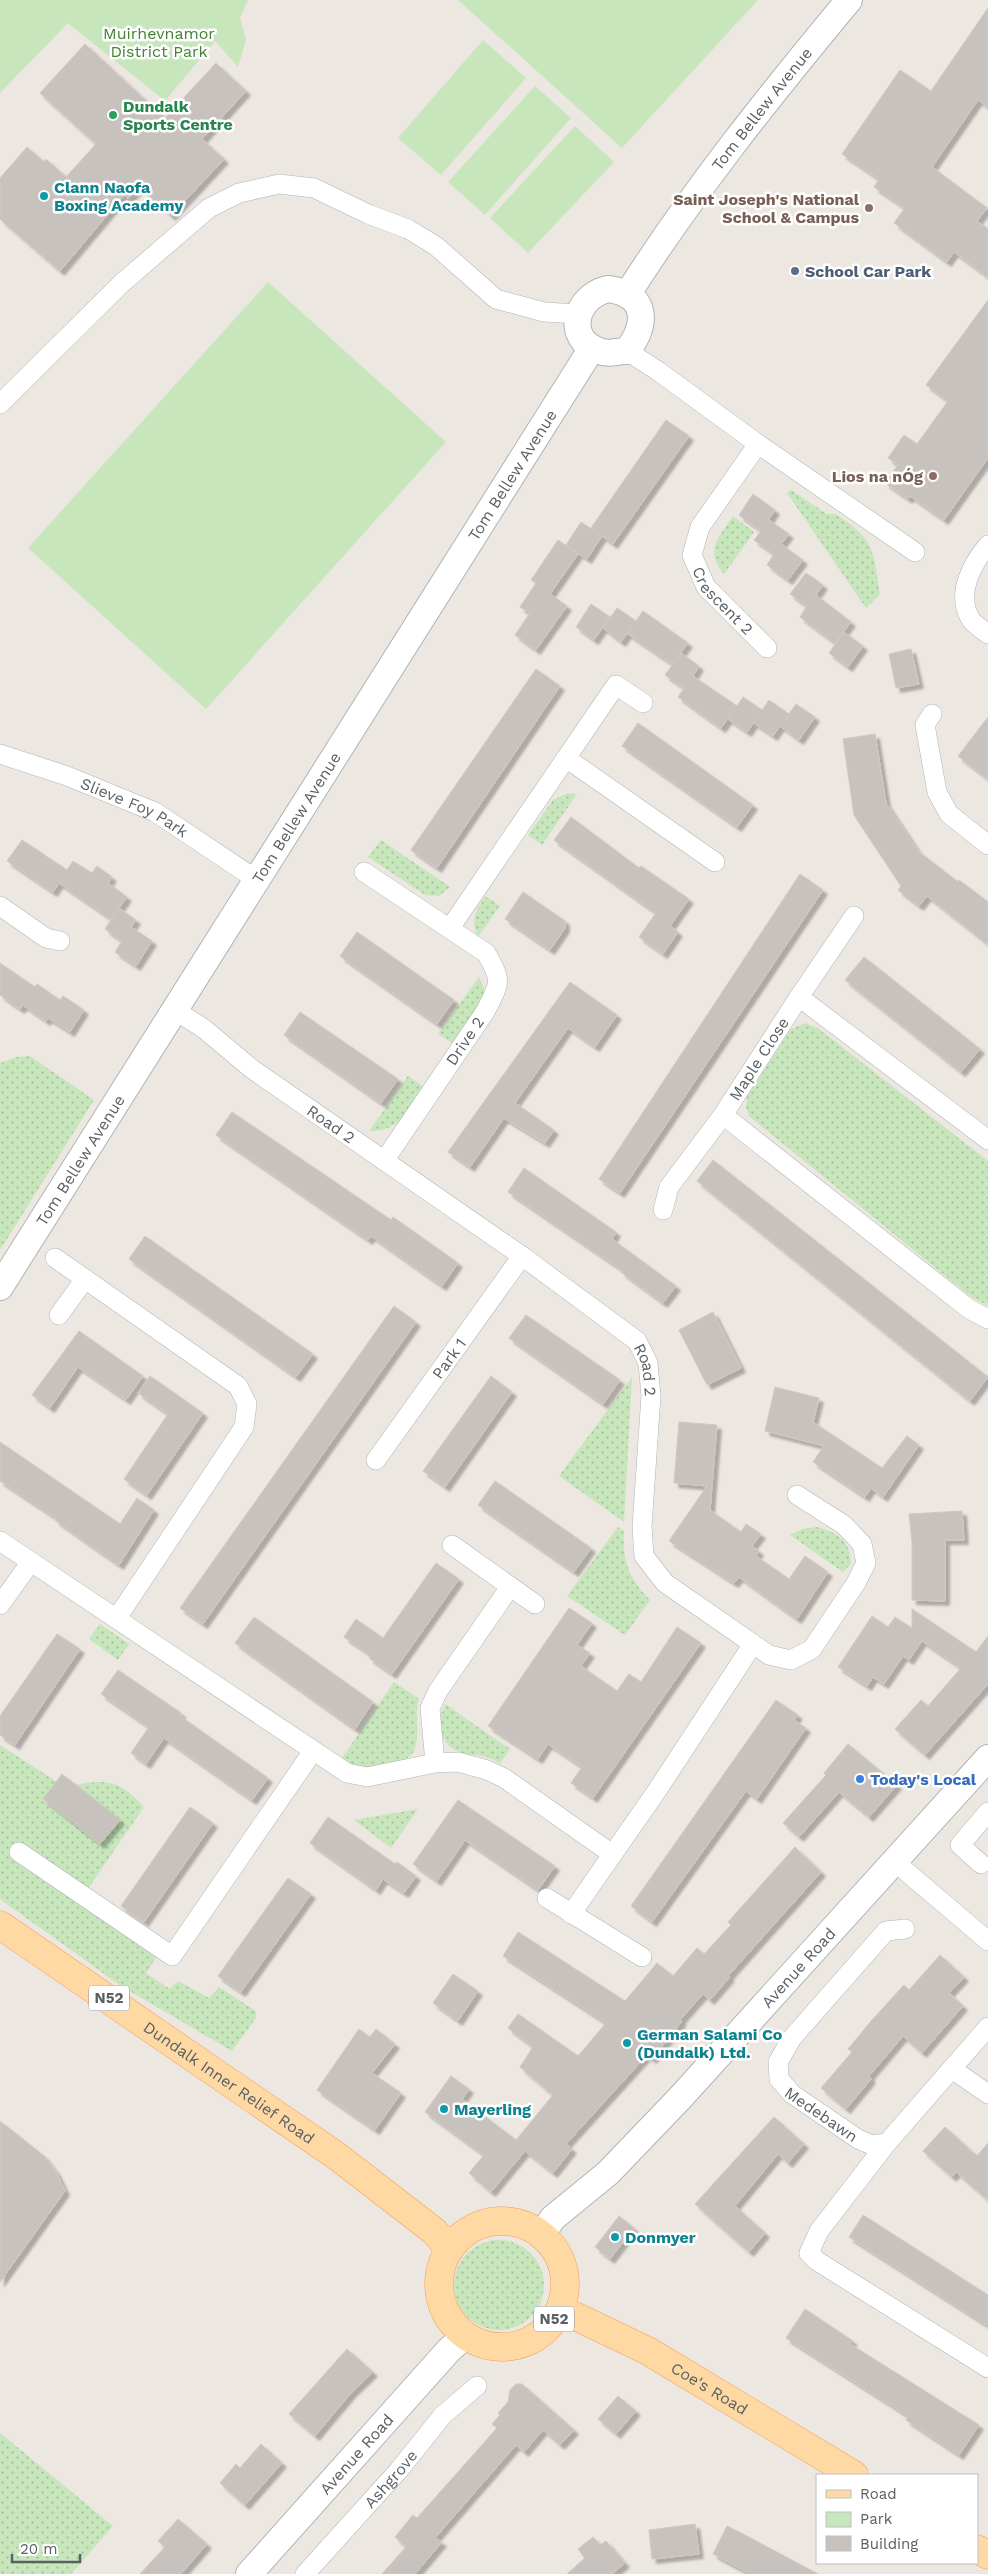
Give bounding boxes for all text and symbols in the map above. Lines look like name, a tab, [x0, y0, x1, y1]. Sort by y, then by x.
park label: Muirhevnamor District Park	[103, 24, 215, 61]
street label: Tom Bellew Avenue	[707, 43, 816, 174]
place label: Dundalk Sports Centre	[123, 97, 233, 134]
marker: Dundalk Sports Centre	[107, 109, 119, 121]
place label: Clann Naofa Boxing Academy	[54, 178, 184, 215]
marker: Clann Naofa Boxing Academy	[38, 190, 50, 202]
place label: Saint Joseph's National School & Campus	[673, 190, 860, 227]
marker: Saint Joseph's National School & Campus	[863, 202, 875, 214]
place label: School Car Park	[805, 262, 931, 281]
marker: School Car Park	[789, 265, 801, 277]
street label: Tom Bellew Avenue	[464, 406, 560, 544]
place label: Lios na nÓg	[832, 467, 923, 486]
marker: Lios na nÓg	[927, 470, 939, 482]
street label: Crescent 2	[689, 563, 757, 638]
street label: Tom Bellew Avenue	[248, 748, 344, 887]
street label: Slieve Foy Park	[78, 773, 192, 841]
street label: Drive 2	[442, 1013, 488, 1069]
street label: Maple Close	[725, 1014, 793, 1104]
street label: Tom Bellew Avenue	[32, 1091, 128, 1229]
street label: Road 2	[304, 1101, 359, 1147]
street label: Park 1	[428, 1334, 470, 1382]
street label: Road 2	[630, 1340, 660, 1397]
place label: Today's Local	[870, 1770, 977, 1789]
marker: Today's Local	[854, 1773, 866, 1785]
street label: Avenue Road	[757, 1924, 839, 2011]
road number: N52	[89, 1986, 129, 2010]
street label: Dundalk Inner Relief Road	[140, 2017, 318, 2148]
place label: German Salami Co (Dundalk) Ltd.	[637, 2025, 783, 2062]
marker: German Salami Co (Dundalk) Ltd.	[621, 2037, 633, 2049]
street label: Medebawn	[781, 2083, 862, 2146]
place label: Mayerling	[454, 2100, 531, 2119]
marker: Mayerling	[438, 2103, 450, 2115]
place label: Donmyer	[625, 2228, 696, 2247]
marker: Donmyer	[609, 2231, 621, 2243]
road number: N52	[534, 2306, 574, 2332]
street label: Coe's Road	[668, 2358, 751, 2418]
street label: Avenue Road	[315, 2410, 397, 2498]
street label: Ashgrove	[360, 2446, 421, 2512]
legend	[816, 2474, 978, 2564]
text: Road	[860, 2485, 897, 2503]
text: Park	[860, 2510, 893, 2528]
scale bar	[12, 2532, 80, 2564]
text: Building	[860, 2535, 918, 2553]
text: 20 m	[20, 2540, 58, 2558]

